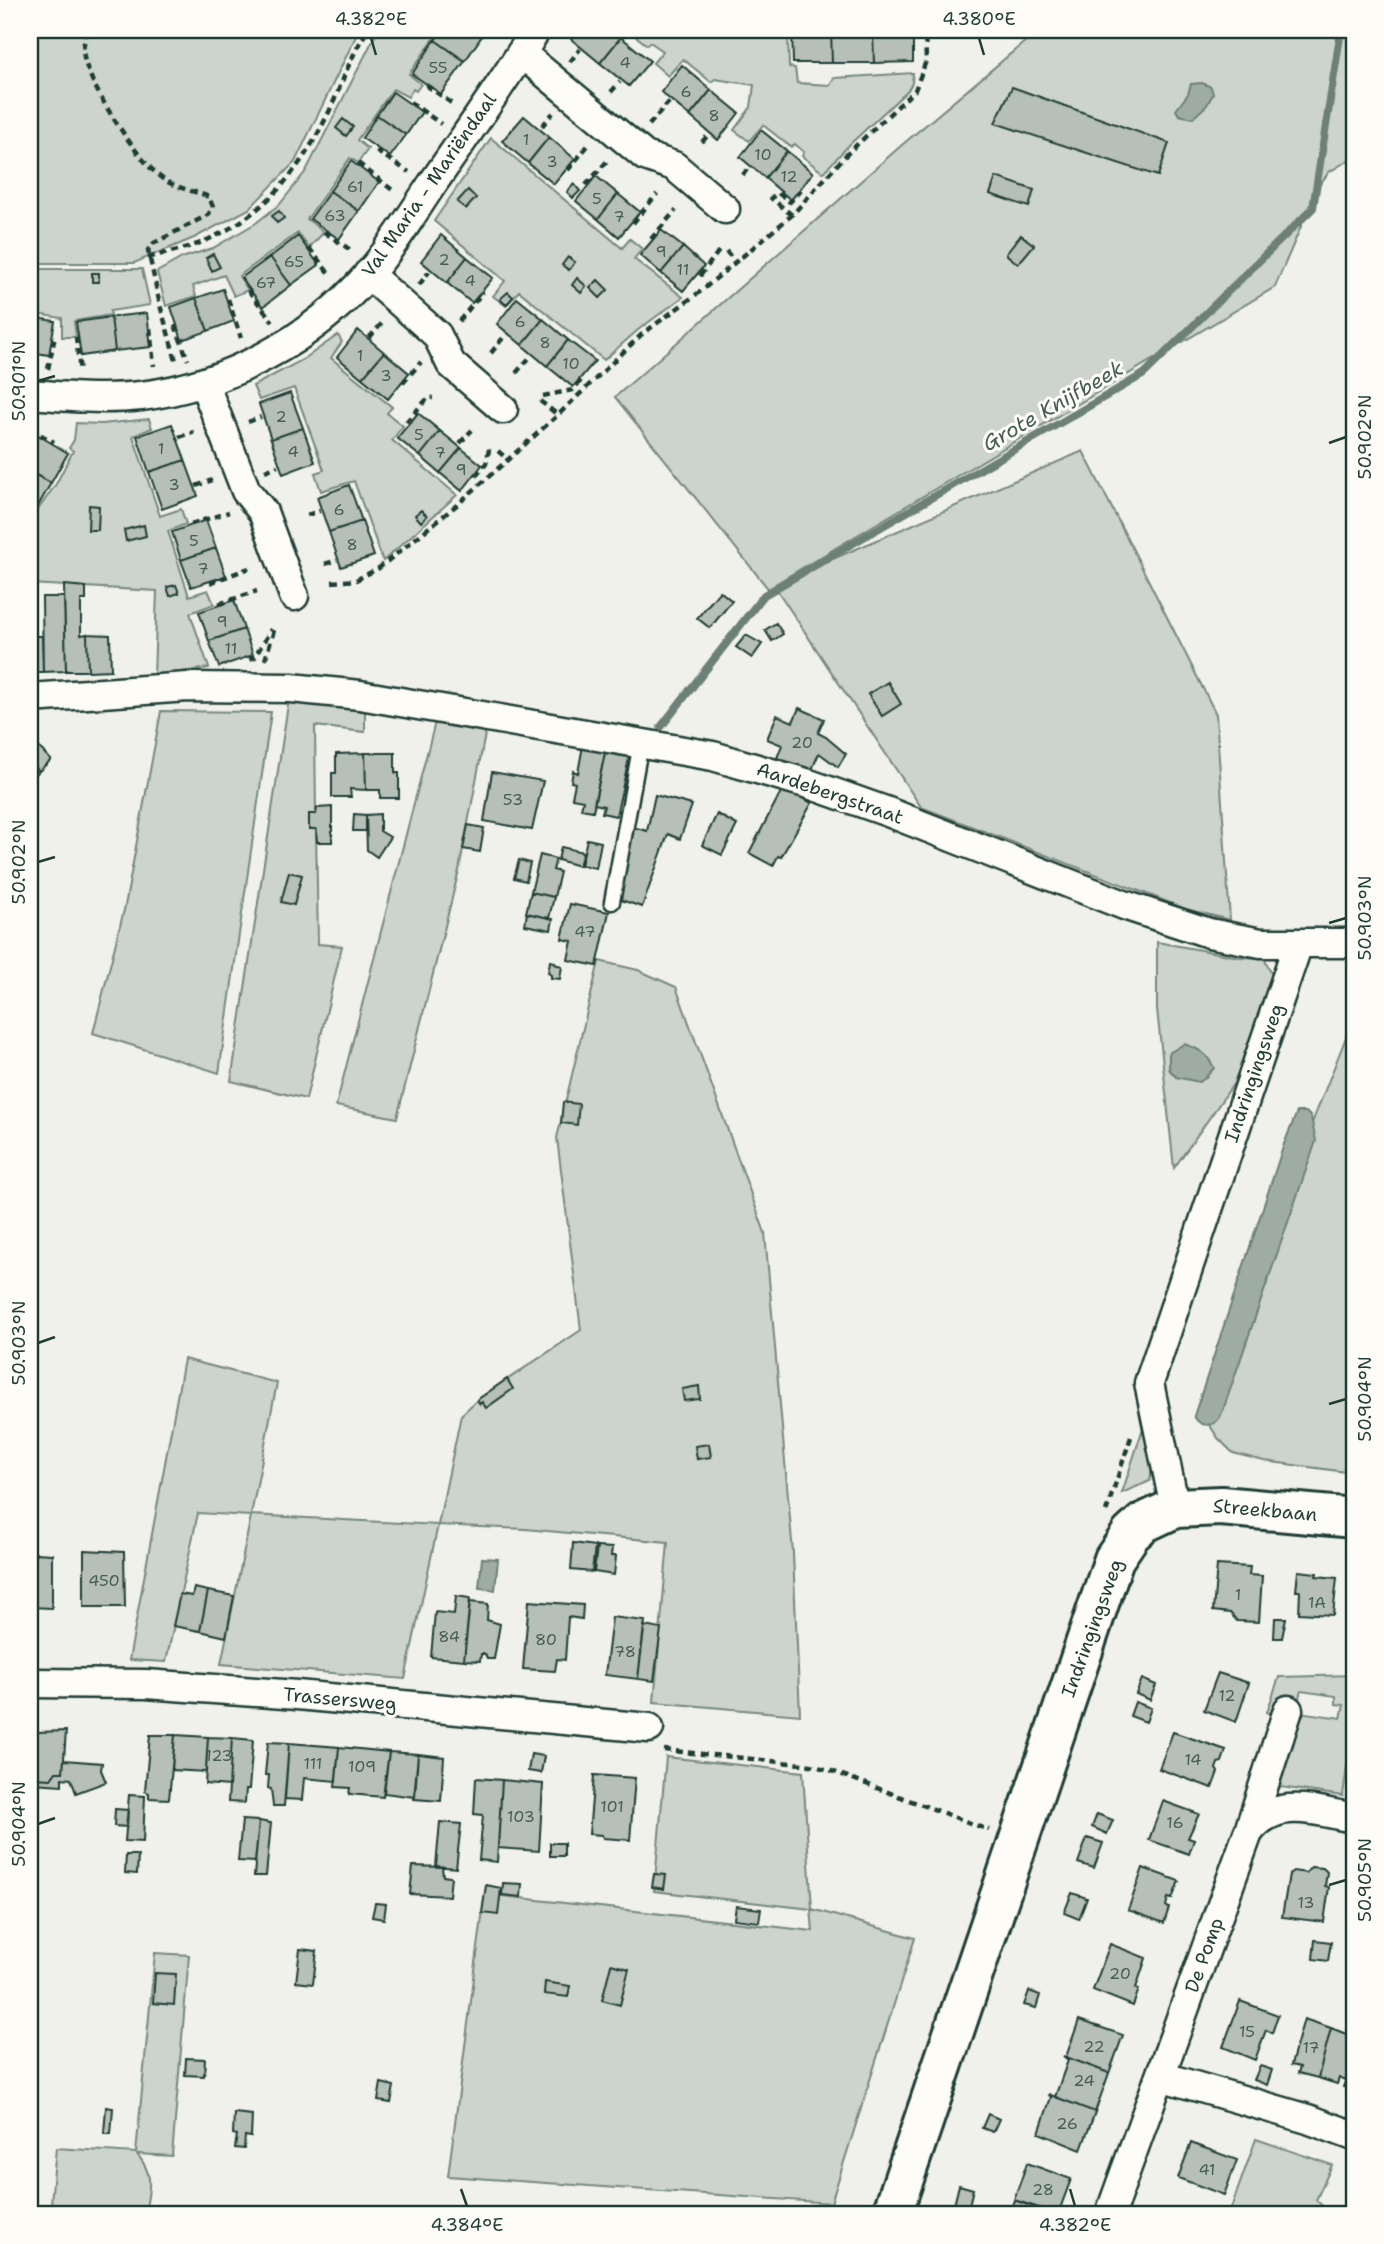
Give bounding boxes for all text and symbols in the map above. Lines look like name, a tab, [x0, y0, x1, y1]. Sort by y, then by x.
text: 4.382°E	[335, 7, 407, 31]
text: 4.380°E	[942, 7, 1016, 31]
house number: 4	[619, 52, 631, 73]
house number: 55	[428, 57, 448, 78]
house number: 6	[680, 81, 692, 102]
street label: Val Maria - Mariëndaal	[356, 88, 502, 282]
house number: 8	[708, 105, 720, 126]
house number: 1	[523, 129, 529, 150]
house number: 10	[754, 144, 772, 165]
house number: 3	[546, 151, 558, 172]
house number: 12	[780, 166, 798, 187]
house number: 61	[347, 176, 363, 197]
house number: 5	[592, 188, 602, 209]
house number: 63	[324, 205, 346, 226]
house number: 7	[613, 206, 625, 227]
house number: 9	[655, 241, 667, 262]
house number: 2	[438, 249, 450, 270]
house number: 65	[284, 251, 304, 272]
house number: 11	[677, 259, 689, 280]
house number: 4	[464, 270, 476, 291]
house number: 67	[256, 272, 276, 293]
house number: 6	[514, 311, 526, 332]
house number: 8	[539, 332, 551, 353]
text: 50.901°N	[7, 341, 31, 421]
house number: 1	[357, 345, 363, 366]
house number: 10	[562, 353, 580, 374]
water label: Grote Knijfbeek	[977, 354, 1129, 458]
house number: 3	[380, 365, 392, 386]
text: 50.902°N	[1353, 395, 1377, 479]
house number: 2	[275, 406, 287, 427]
house number: 5	[414, 424, 424, 445]
house number: 1	[158, 438, 164, 459]
house number: 4	[287, 441, 299, 462]
house number: 7	[434, 442, 446, 463]
house number: 9	[455, 459, 467, 480]
house number: 3	[168, 474, 180, 495]
house number: 6	[333, 499, 345, 520]
house number: 5	[189, 530, 199, 551]
house number: 8	[346, 534, 358, 555]
house number: 7	[197, 558, 209, 579]
house number: 9	[216, 611, 228, 632]
house number: 11	[225, 638, 237, 659]
house number: 20	[791, 732, 813, 753]
street label: Aardebergstraat	[753, 756, 907, 830]
house number: 53	[503, 789, 523, 810]
text: 50.902°N	[7, 820, 31, 904]
text: 50.903°N	[1353, 876, 1377, 961]
house number: 47	[574, 921, 596, 942]
street label: Indringingsweg	[1219, 1000, 1289, 1146]
text: 50.903°N	[7, 1301, 31, 1386]
text: 50.904°N	[1353, 1356, 1377, 1442]
street label: Streekbaan	[1212, 1493, 1318, 1527]
street label: Indringingsweg	[1055, 1555, 1129, 1701]
house number: 450	[88, 1570, 120, 1591]
house number: 1	[1235, 1584, 1241, 1605]
house number: 1A	[1308, 1592, 1326, 1613]
house number: 84	[438, 1626, 460, 1647]
house number: 80	[535, 1629, 557, 1650]
house number: 78	[614, 1641, 636, 1662]
street label: Trassersweg	[282, 1682, 398, 1716]
house number: 12	[1218, 1685, 1236, 1706]
house number: 123	[205, 1745, 233, 1766]
house number: 14	[1184, 1749, 1202, 1770]
house number: 111	[304, 1753, 322, 1774]
house number: 109	[348, 1756, 376, 1777]
text: 50.904°N	[7, 1781, 31, 1867]
house number: 101	[600, 1796, 624, 1817]
house number: 103	[507, 1806, 535, 1827]
house number: 16	[1166, 1812, 1184, 1833]
text: 50.905°N	[1353, 1838, 1377, 1922]
house number: 13	[1297, 1892, 1315, 1913]
street label: De Pomp	[1179, 1914, 1229, 1996]
house number: 20	[1109, 1963, 1131, 1984]
house number: 15	[1239, 2021, 1255, 2042]
house number: 22	[1083, 2036, 1105, 2057]
house number: 17	[1302, 2037, 1320, 2058]
house number: 24	[1073, 2070, 1095, 2091]
house number: 26	[1056, 2113, 1078, 2134]
house number: 41	[1198, 2159, 1216, 2180]
house number: 28	[1032, 2179, 1054, 2200]
text: 4.384°E	[431, 2213, 503, 2237]
text: 4.382°E	[1039, 2213, 1111, 2237]

